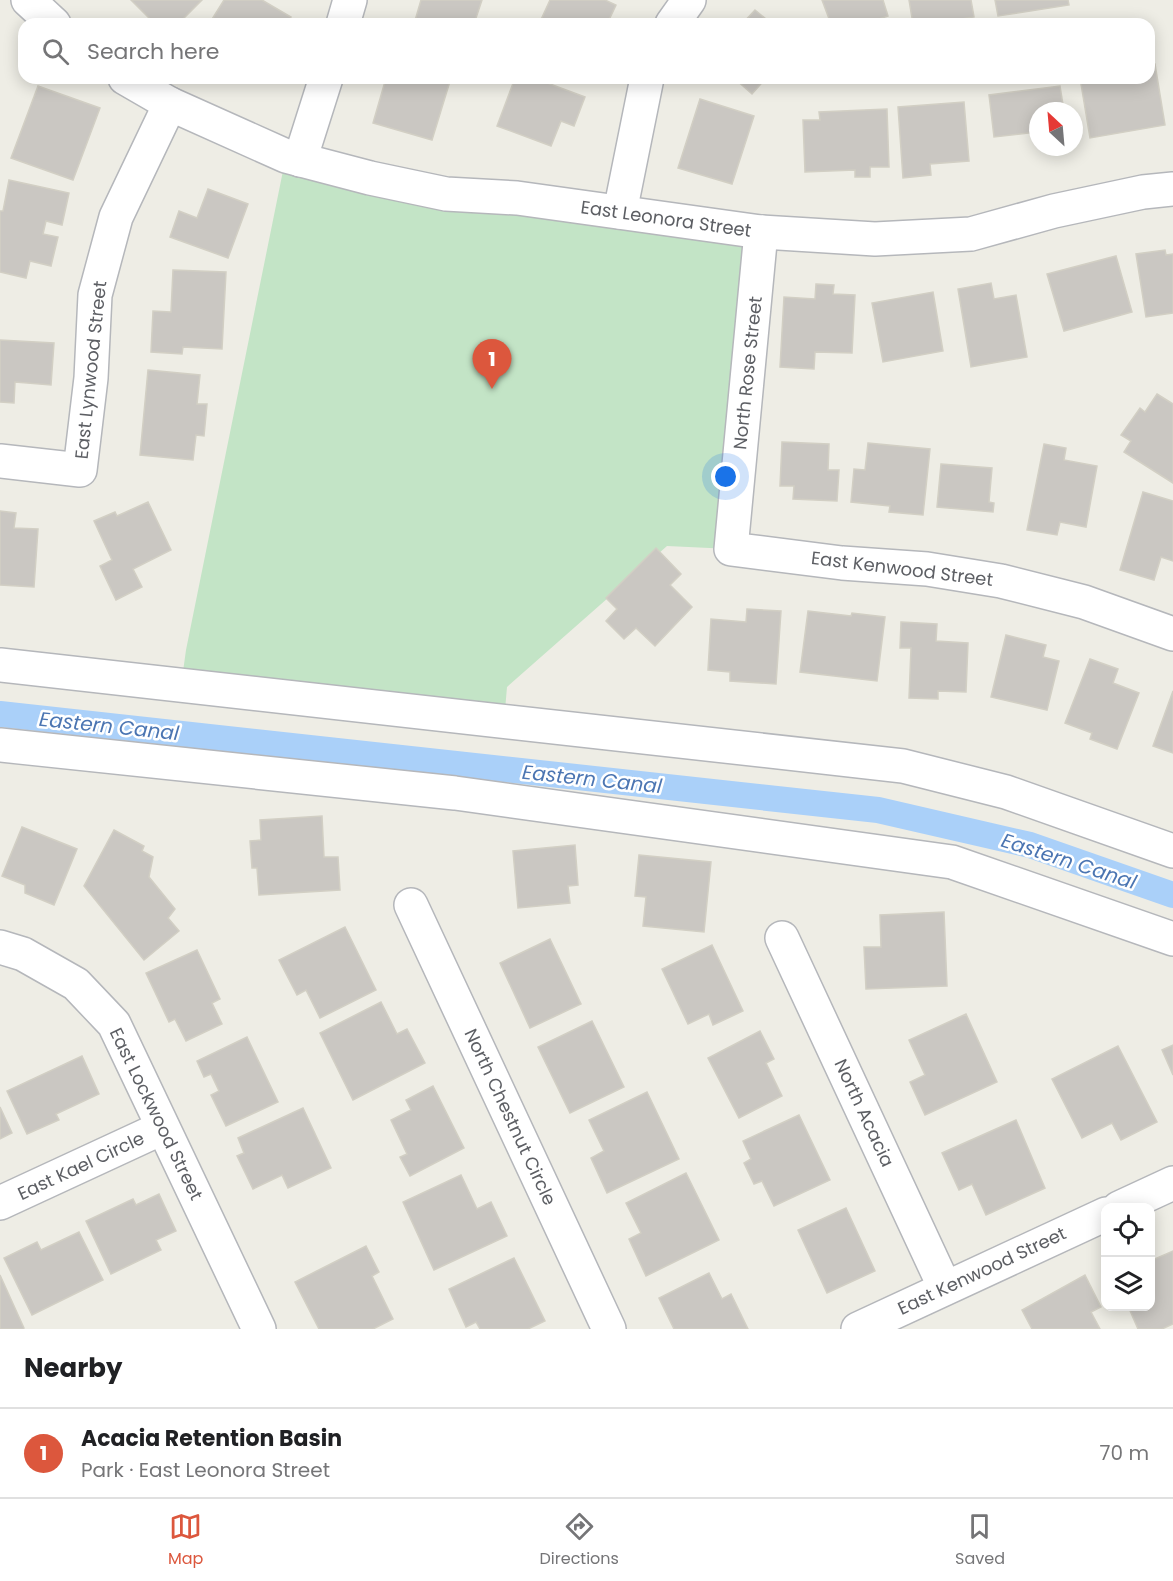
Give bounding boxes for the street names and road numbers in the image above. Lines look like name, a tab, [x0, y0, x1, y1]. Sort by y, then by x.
street label: East Leonora Street	[579, 194, 753, 243]
street label: East Lynwood Street	[69, 280, 112, 460]
street label: North Rose Street	[727, 295, 768, 451]
street label: East Kenwood Street	[810, 545, 994, 592]
street label: East Lockwood Street	[104, 1023, 209, 1204]
street label: North Chestnut Circle	[459, 1024, 562, 1209]
street label: North Acacia	[829, 1055, 900, 1171]
street label: East Kael Circle	[13, 1125, 148, 1206]
street label: East Kenwood Street	[894, 1221, 1070, 1321]

